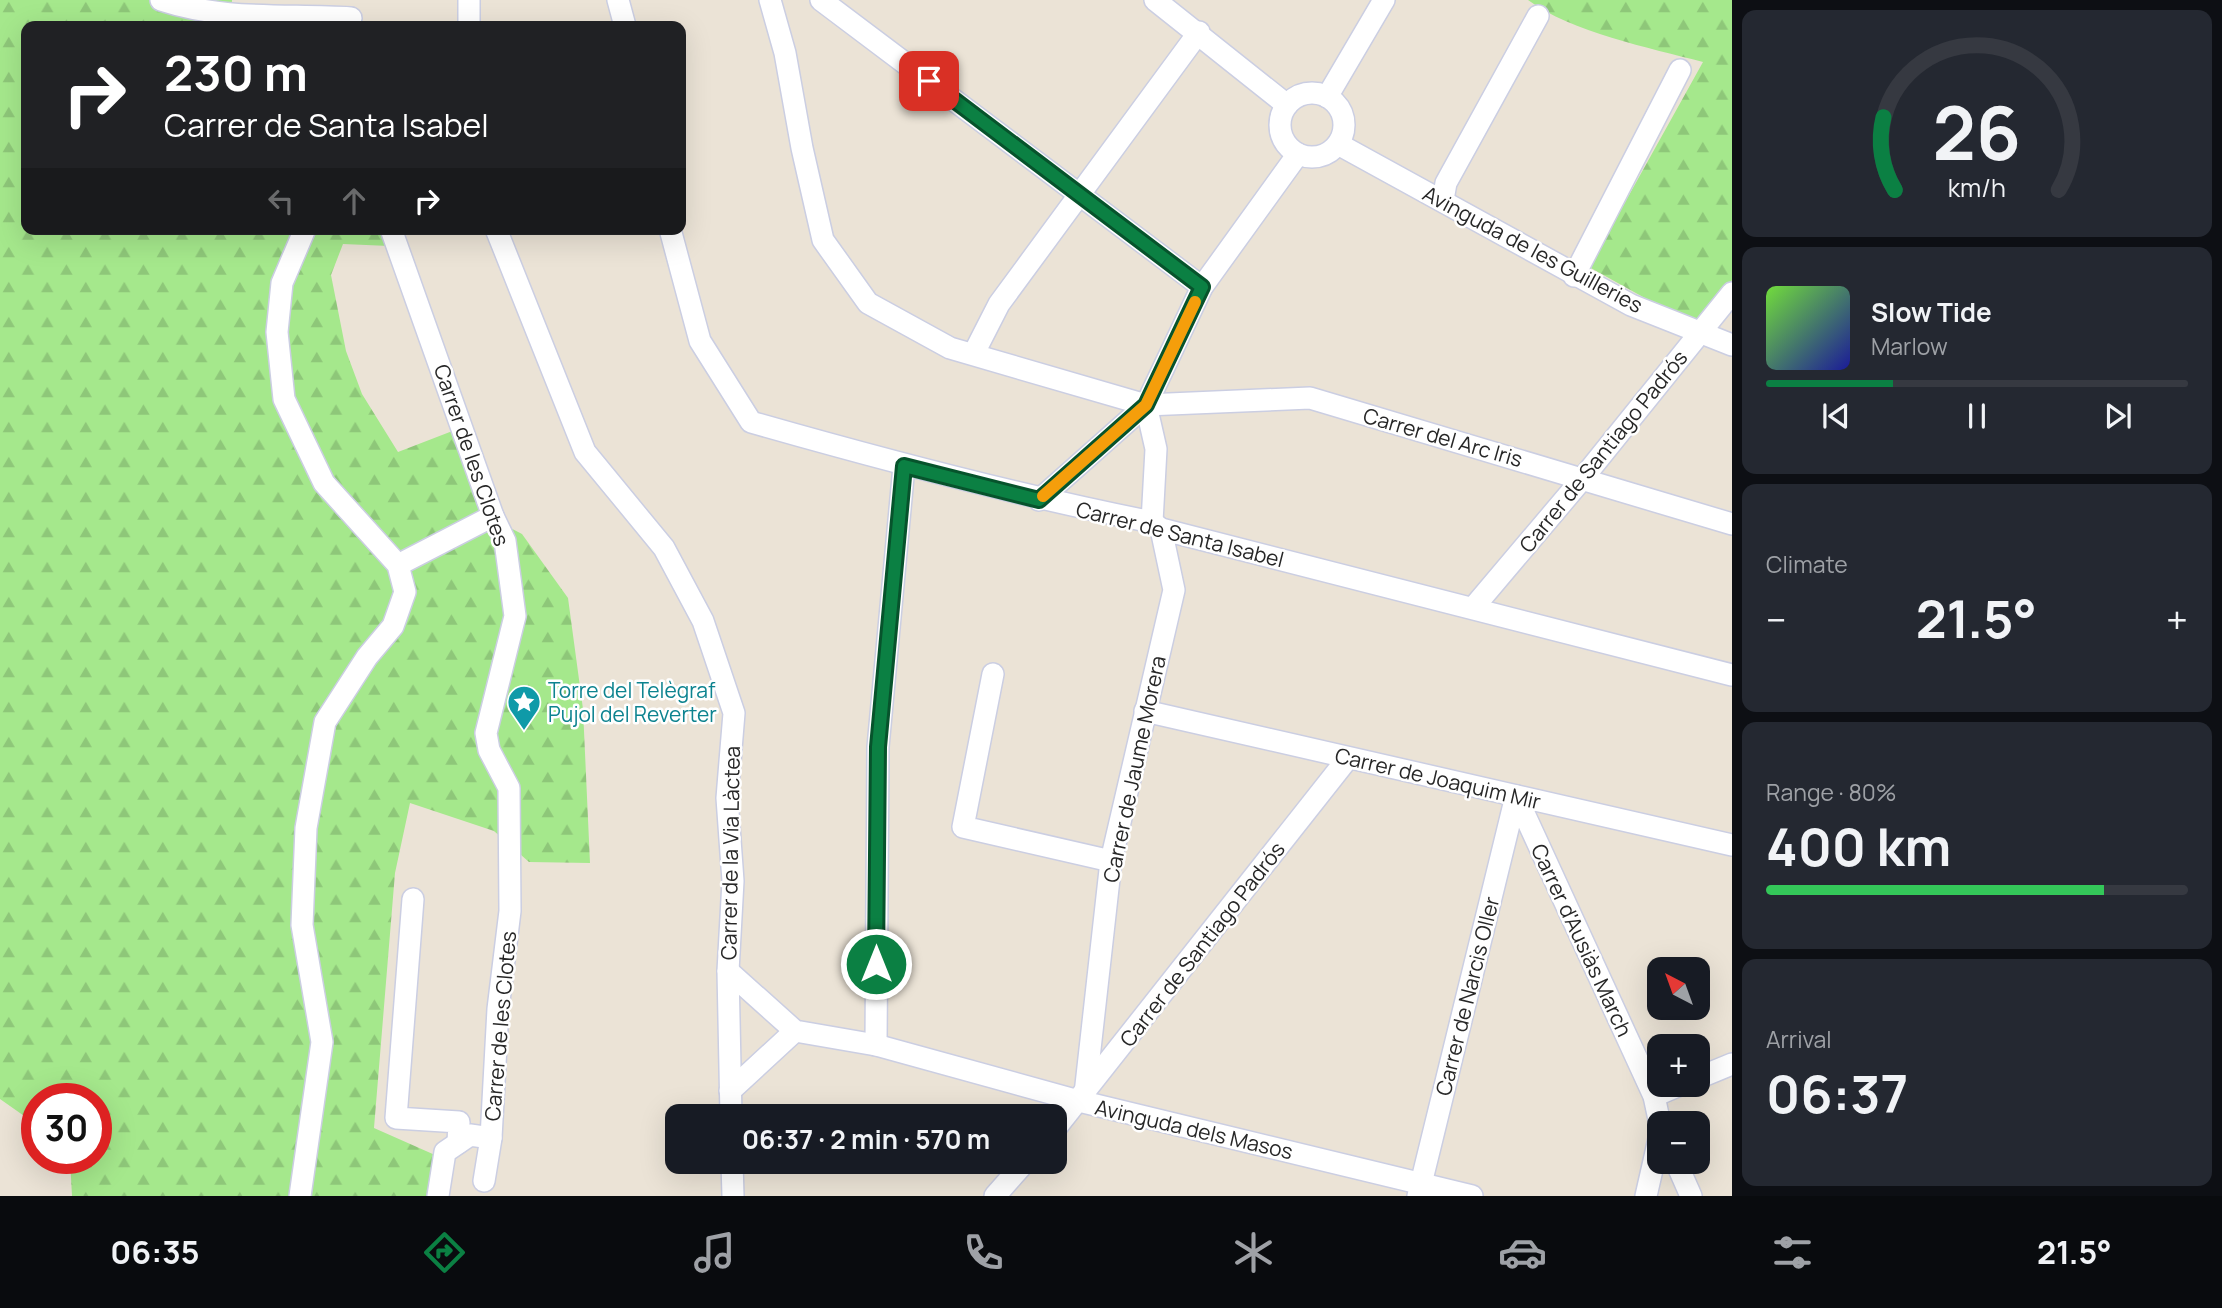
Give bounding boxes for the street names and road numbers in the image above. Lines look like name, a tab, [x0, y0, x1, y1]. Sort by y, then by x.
street label: Avinguda de les Guilleries	[1418, 179, 1648, 319]
street label: Carrer de Santiago Padrós	[1513, 344, 1693, 558]
street label: Carrer de les Clotes	[428, 360, 516, 550]
street label: Carrer del Arc Iris	[1360, 401, 1526, 473]
street label: Carrer de Santa Isabel	[1073, 495, 1287, 573]
street label: Carrer de Jaume Morera	[1096, 653, 1172, 885]
street label: Carrer de Joaquim Mir	[1332, 741, 1544, 815]
street label: Carrer de la Via Làctea	[714, 746, 746, 960]
street label: Carrer de Santiago Padrós	[1113, 836, 1291, 1052]
street label: Carrer d'Ausiàs March	[1525, 839, 1639, 1041]
street label: Carrer de Narcis Oller	[1429, 893, 1505, 1098]
street label: Carrer de les Clotes	[478, 930, 522, 1122]
street label: Avinguda dels Masos	[1092, 1093, 1296, 1165]

